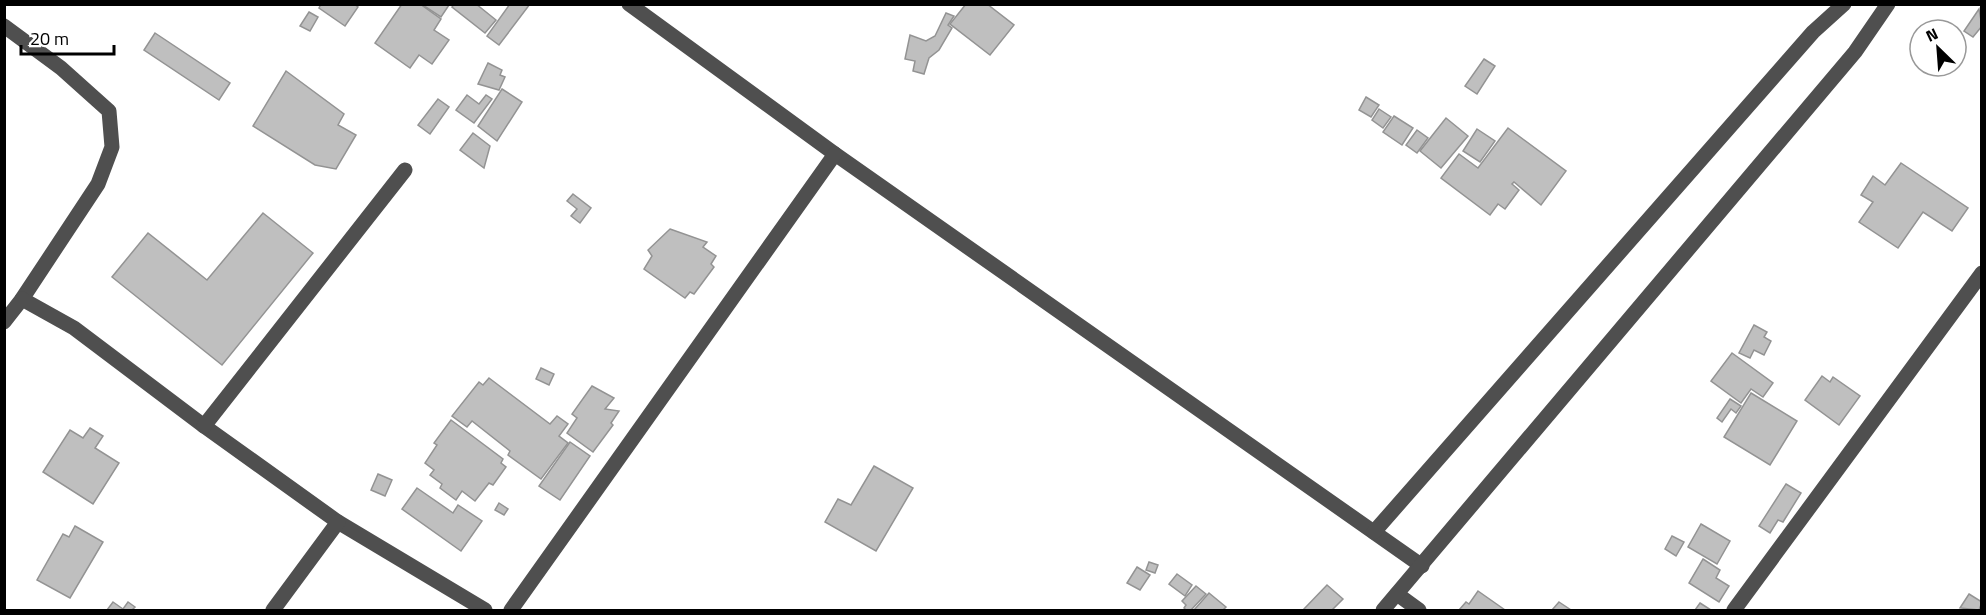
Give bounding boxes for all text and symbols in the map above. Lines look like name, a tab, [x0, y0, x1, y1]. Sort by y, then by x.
scale bar	[21, 18, 114, 56]
north arrow	[1908, 18, 1968, 78]
text: N	[1922, 21, 1942, 48]
text: 20 m	[30, 25, 69, 52]

